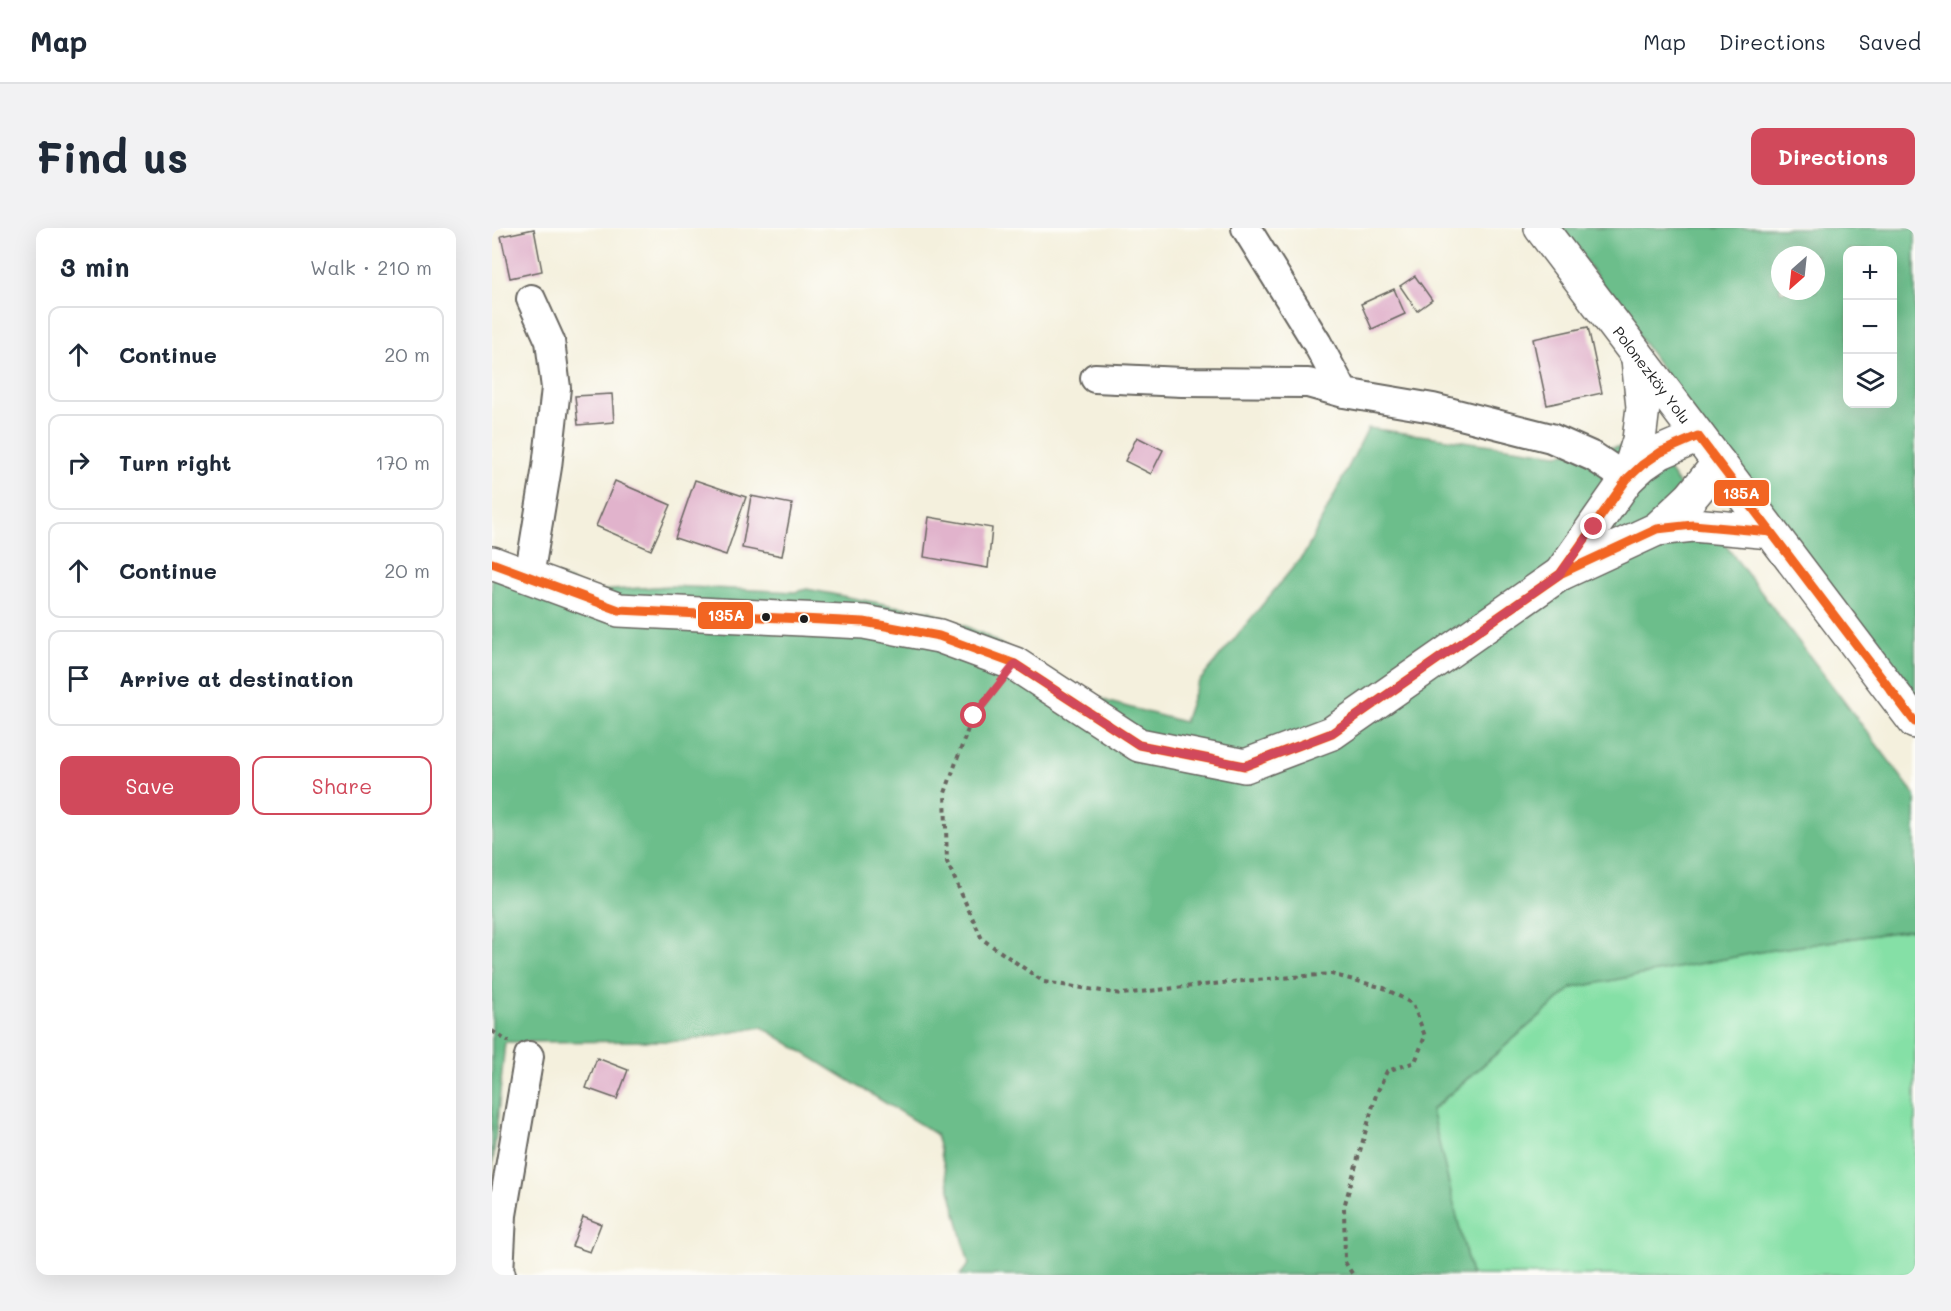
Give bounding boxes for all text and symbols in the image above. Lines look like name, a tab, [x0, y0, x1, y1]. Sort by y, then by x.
text: Map	[30, 23, 87, 59]
text: Map	[1643, 28, 1686, 55]
text: Directions	[1719, 28, 1826, 55]
text: Saved	[1859, 28, 1921, 55]
button: Directions	[1751, 128, 1915, 185]
text: Find us	[36, 129, 188, 184]
north arrow	[1771, 246, 1825, 300]
map controls	[1843, 246, 1897, 408]
button: +	[1843, 246, 1897, 300]
text: 3 min	[60, 250, 129, 284]
text: Walk · 210 m	[310, 254, 432, 280]
button: −	[1843, 300, 1897, 354]
street label: Polonezköy Yolu	[1609, 322, 1695, 427]
icon: ahead	[62, 338, 95, 371]
text: Continue	[119, 340, 217, 369]
text: 20 m	[384, 341, 430, 367]
button: layers	[1843, 354, 1897, 408]
icon: right	[62, 446, 95, 479]
text: Turn right	[119, 448, 231, 477]
text: 170 m	[375, 449, 430, 475]
line badge: 135A	[1713, 479, 1770, 507]
text: 135A	[1722, 482, 1760, 503]
route end	[1580, 513, 1606, 539]
icon: ahead	[62, 554, 95, 587]
text: Continue	[119, 556, 217, 585]
text: 20 m	[384, 557, 430, 583]
line badge: 135A	[697, 601, 754, 630]
text: 135A	[707, 604, 745, 625]
unlabelled marker	[760, 611, 772, 623]
unlabelled marker	[798, 613, 810, 625]
icon: arrive	[62, 662, 95, 695]
text: Arrive at destination	[119, 664, 354, 693]
route start	[960, 702, 986, 728]
button: Save	[60, 756, 240, 815]
button: Share	[252, 756, 432, 815]

